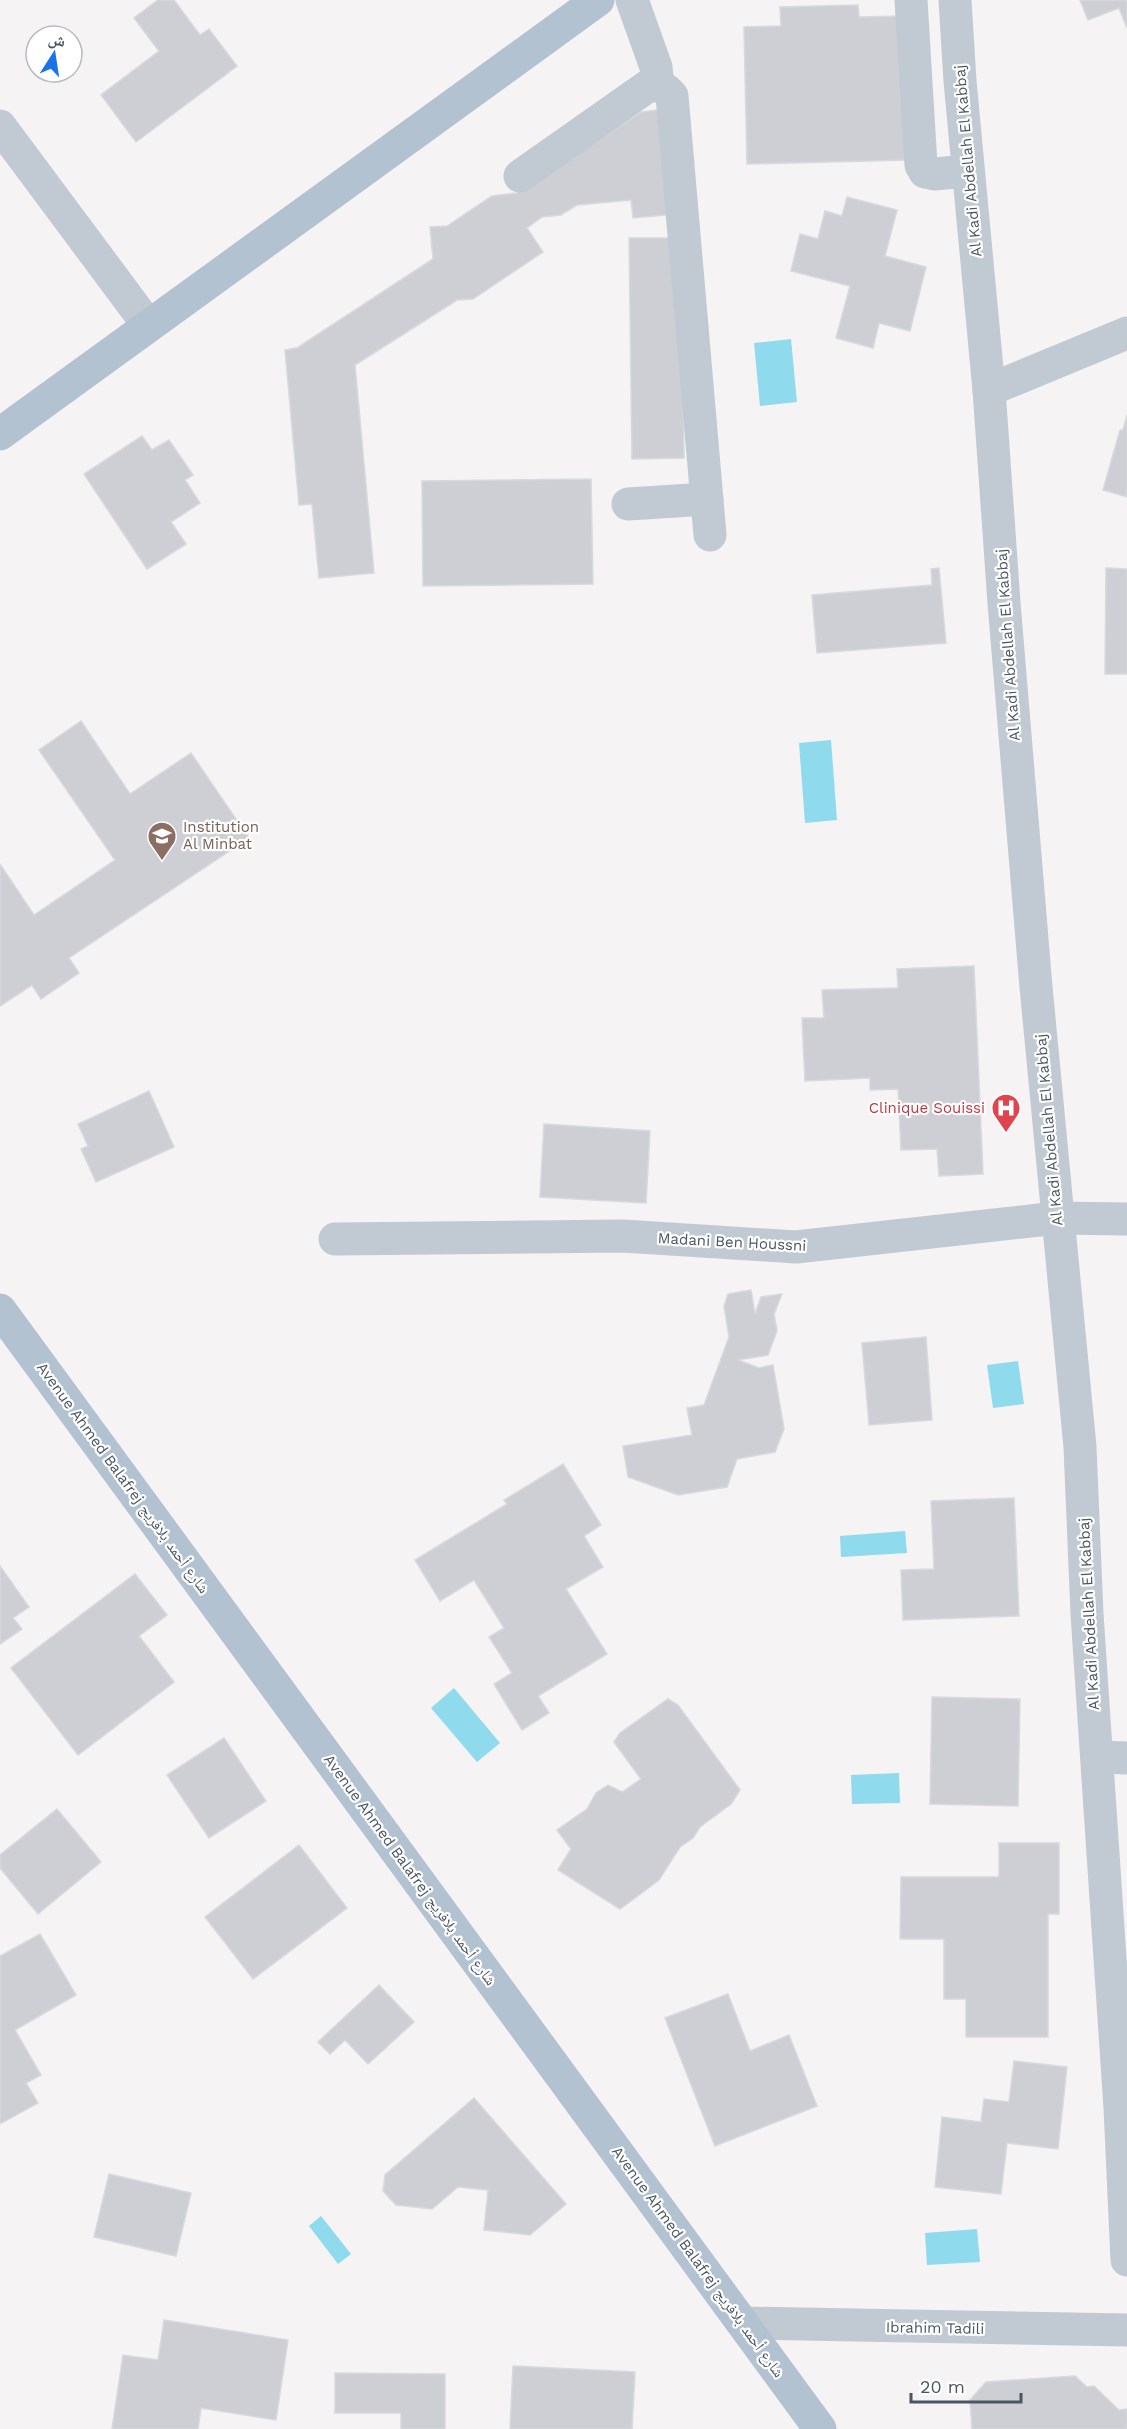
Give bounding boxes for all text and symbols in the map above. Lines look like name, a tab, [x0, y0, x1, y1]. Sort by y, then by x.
north arrow	[24, 24, 84, 84]
text: ش	[47, 29, 67, 51]
street label: Al Kadi Abdellah El Kabbaj	[951, 64, 985, 258]
street label: Al Kadi Abdellah El Kabbaj	[992, 548, 1024, 742]
place label: Institution Al Minbat	[183, 818, 259, 853]
school or university icon: Institution Al Minbat	[146, 820, 178, 862]
street label: Al Kadi Abdellah El Kabbaj	[1032, 1033, 1066, 1227]
hospital icon: Clinique Souissi	[990, 1092, 1022, 1134]
place label: Clinique Souissi	[869, 1099, 985, 1117]
street label: Madani Ben Houssni	[657, 1229, 807, 1255]
street label: Avenue Ahmed Balafrej شارع أحمد بلافريج	[32, 1359, 213, 1598]
street label: Al Kadi Abdellah El Kabbaj	[1075, 1517, 1103, 1711]
street label: Avenue Ahmed Balafrej شارع أحمد بلافريج	[319, 1751, 500, 1990]
street label: Avenue Ahmed Balafrej شارع أحمد بلافريج	[607, 2143, 788, 2382]
street label: Ibrahim Tadili	[886, 2318, 984, 2338]
scale bar	[911, 2366, 1020, 2404]
text: 20 m	[920, 2376, 965, 2397]

